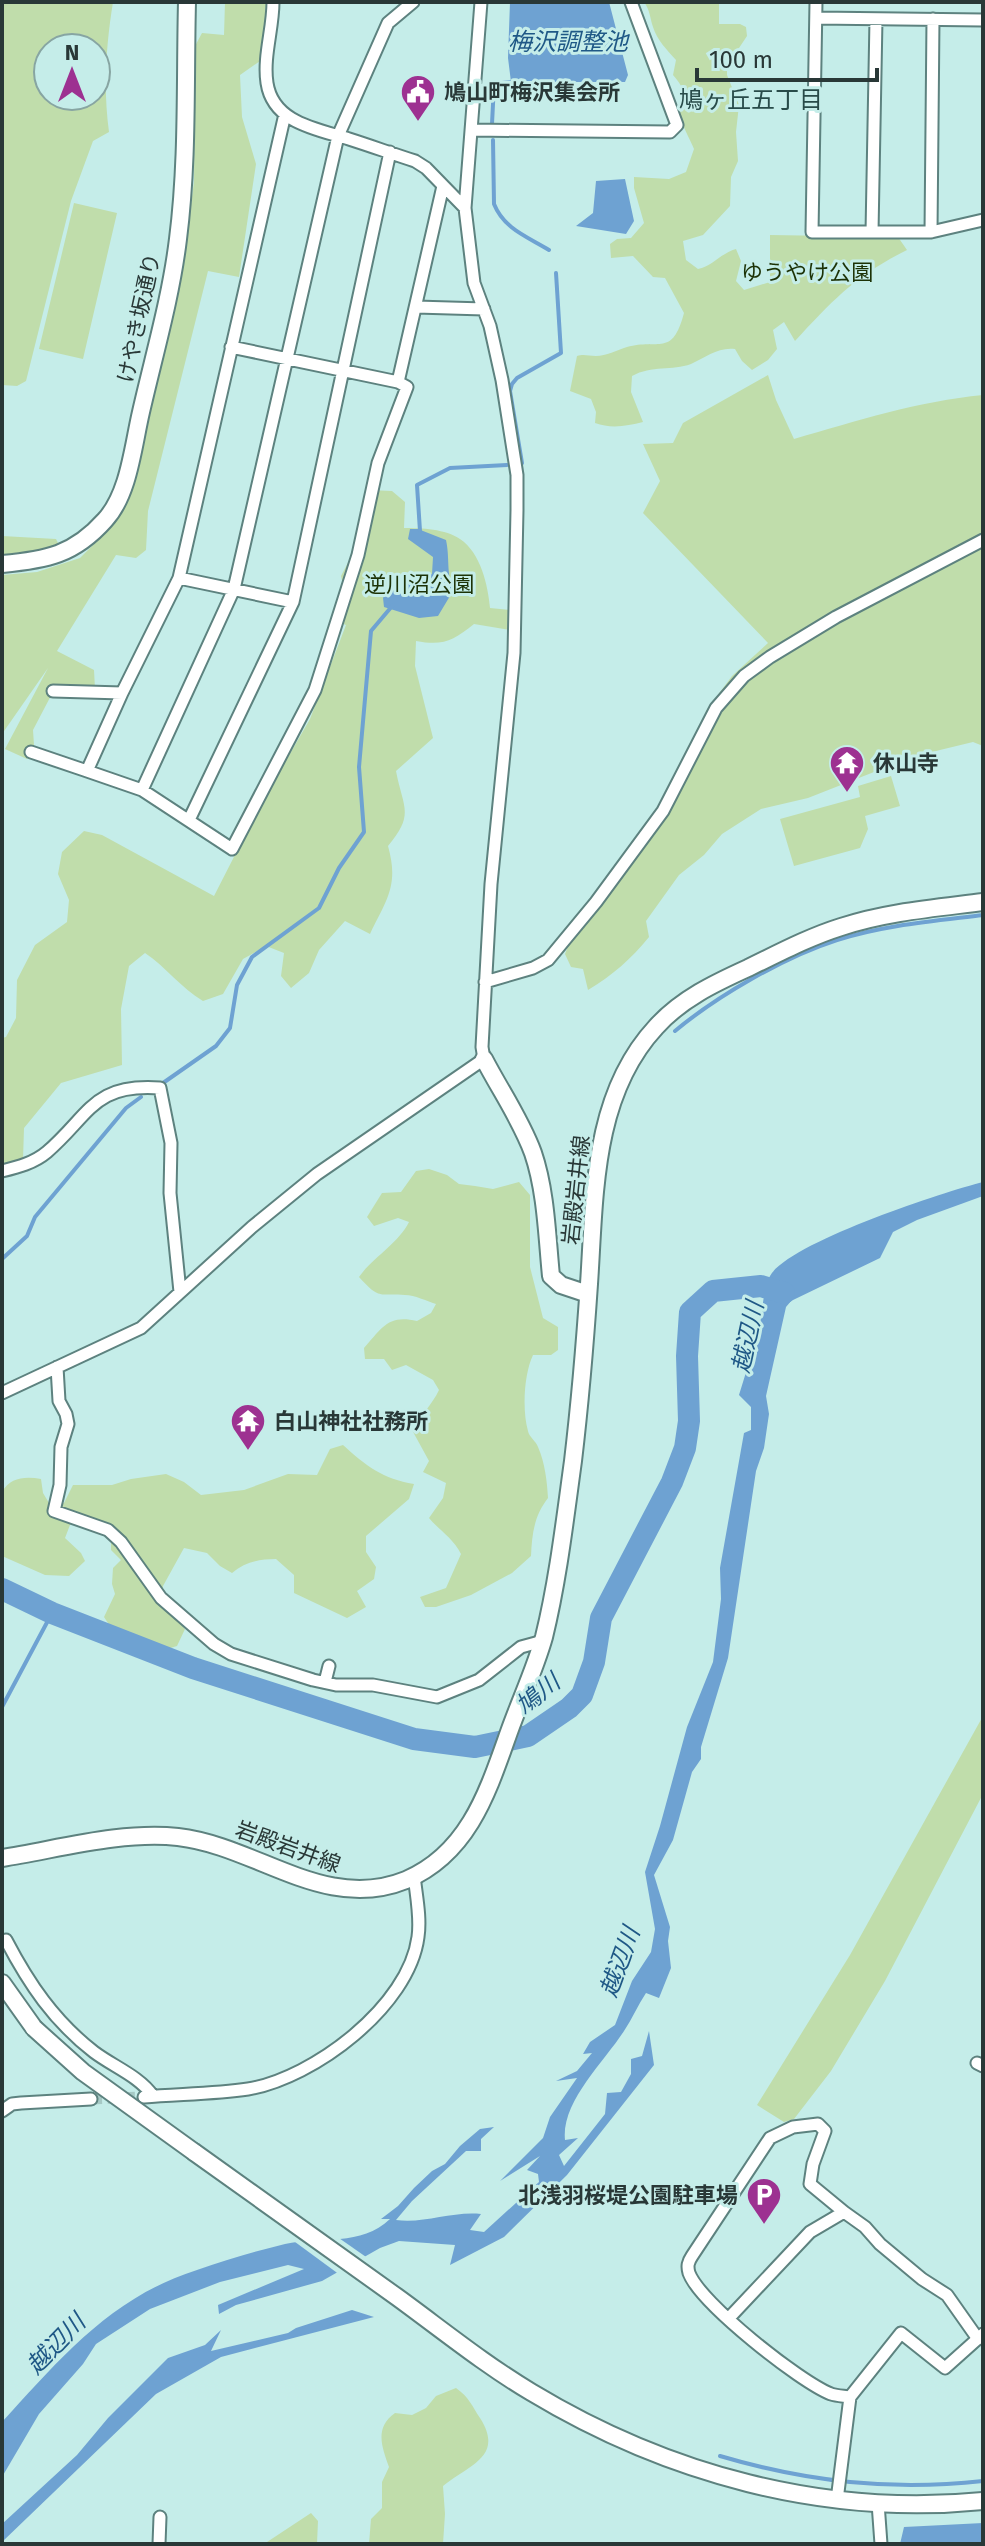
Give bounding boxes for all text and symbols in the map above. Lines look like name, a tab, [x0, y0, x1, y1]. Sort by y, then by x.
water label: 梅沢調整池	[508, 28, 630, 56]
north arrow	[32, 32, 112, 112]
scale bar	[697, 32, 877, 82]
text: N	[65, 39, 79, 66]
text: 100 m	[709, 46, 773, 74]
public building icon: 鳩山町梅沢集会所	[399, 73, 437, 123]
place label: 鳩山町梅沢集会所	[444, 79, 620, 106]
district label: 鳩ヶ丘五丁目	[679, 86, 823, 114]
street label: けやき坂通り	[112, 251, 166, 385]
park label: ゆうやけ公園	[741, 259, 873, 286]
park label: 逆川沼公園	[364, 571, 474, 598]
temple icon: 休山寺	[828, 744, 866, 794]
place label: 休山寺	[873, 750, 939, 777]
street label: 岩殿岩井線	[557, 1134, 595, 1246]
water label: 越辺川	[727, 1296, 770, 1375]
temple icon: 白山神社社務所	[229, 1402, 267, 1452]
place label: 白山神社社務所	[274, 1408, 428, 1435]
water label: 鳩川	[511, 1666, 568, 1720]
street label: 岩殿岩井線	[232, 1816, 344, 1878]
water label: 越辺川	[595, 1921, 646, 2001]
parking icon: 北浅羽桜堤公園駐車場	[745, 2176, 783, 2226]
place label: 北浅羽桜堤公園駐車場	[518, 2182, 738, 2209]
water label: 越辺川	[21, 2306, 93, 2380]

